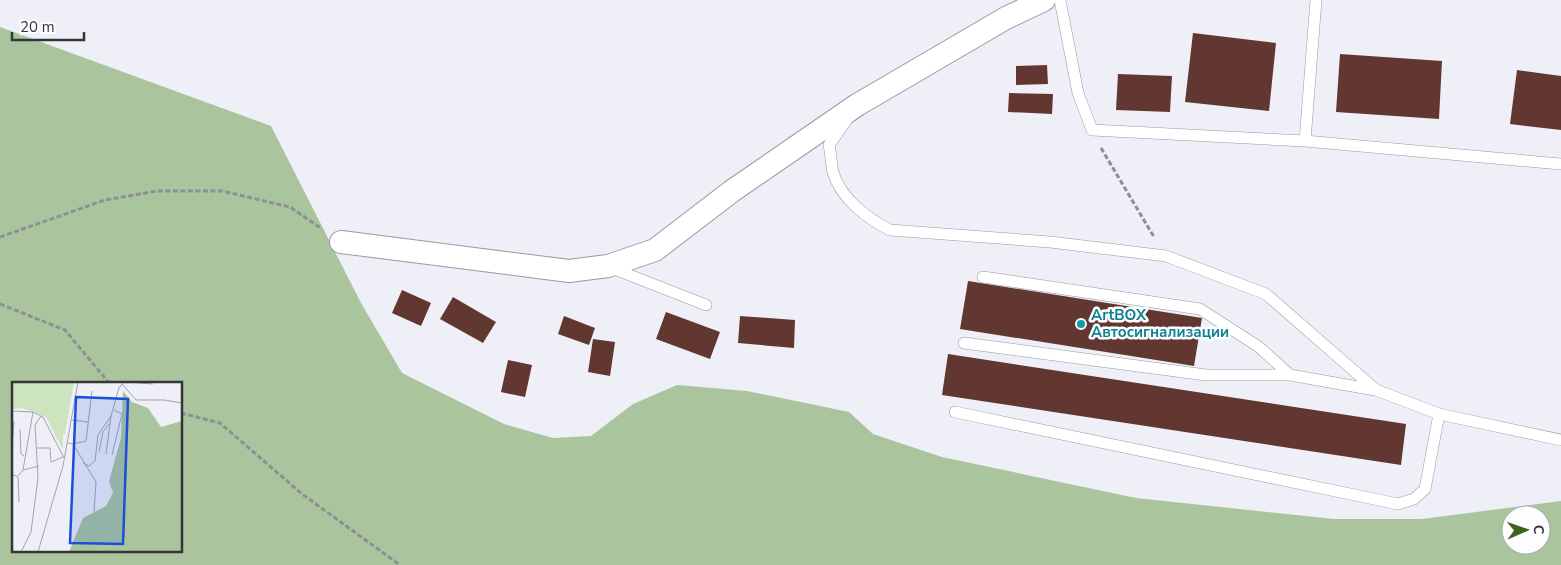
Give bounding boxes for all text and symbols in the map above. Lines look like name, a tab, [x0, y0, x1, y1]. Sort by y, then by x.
scale bar	[12, 10, 85, 42]
text: 20 m	[20, 17, 55, 37]
place label: ArtBOX Автосигнализации	[1091, 305, 1229, 342]
marker: ArtBOX Автосигнализации	[1075, 318, 1087, 330]
inset map	[12, 382, 182, 552]
north arrow	[1501, 505, 1551, 555]
text: С	[1529, 524, 1548, 535]

